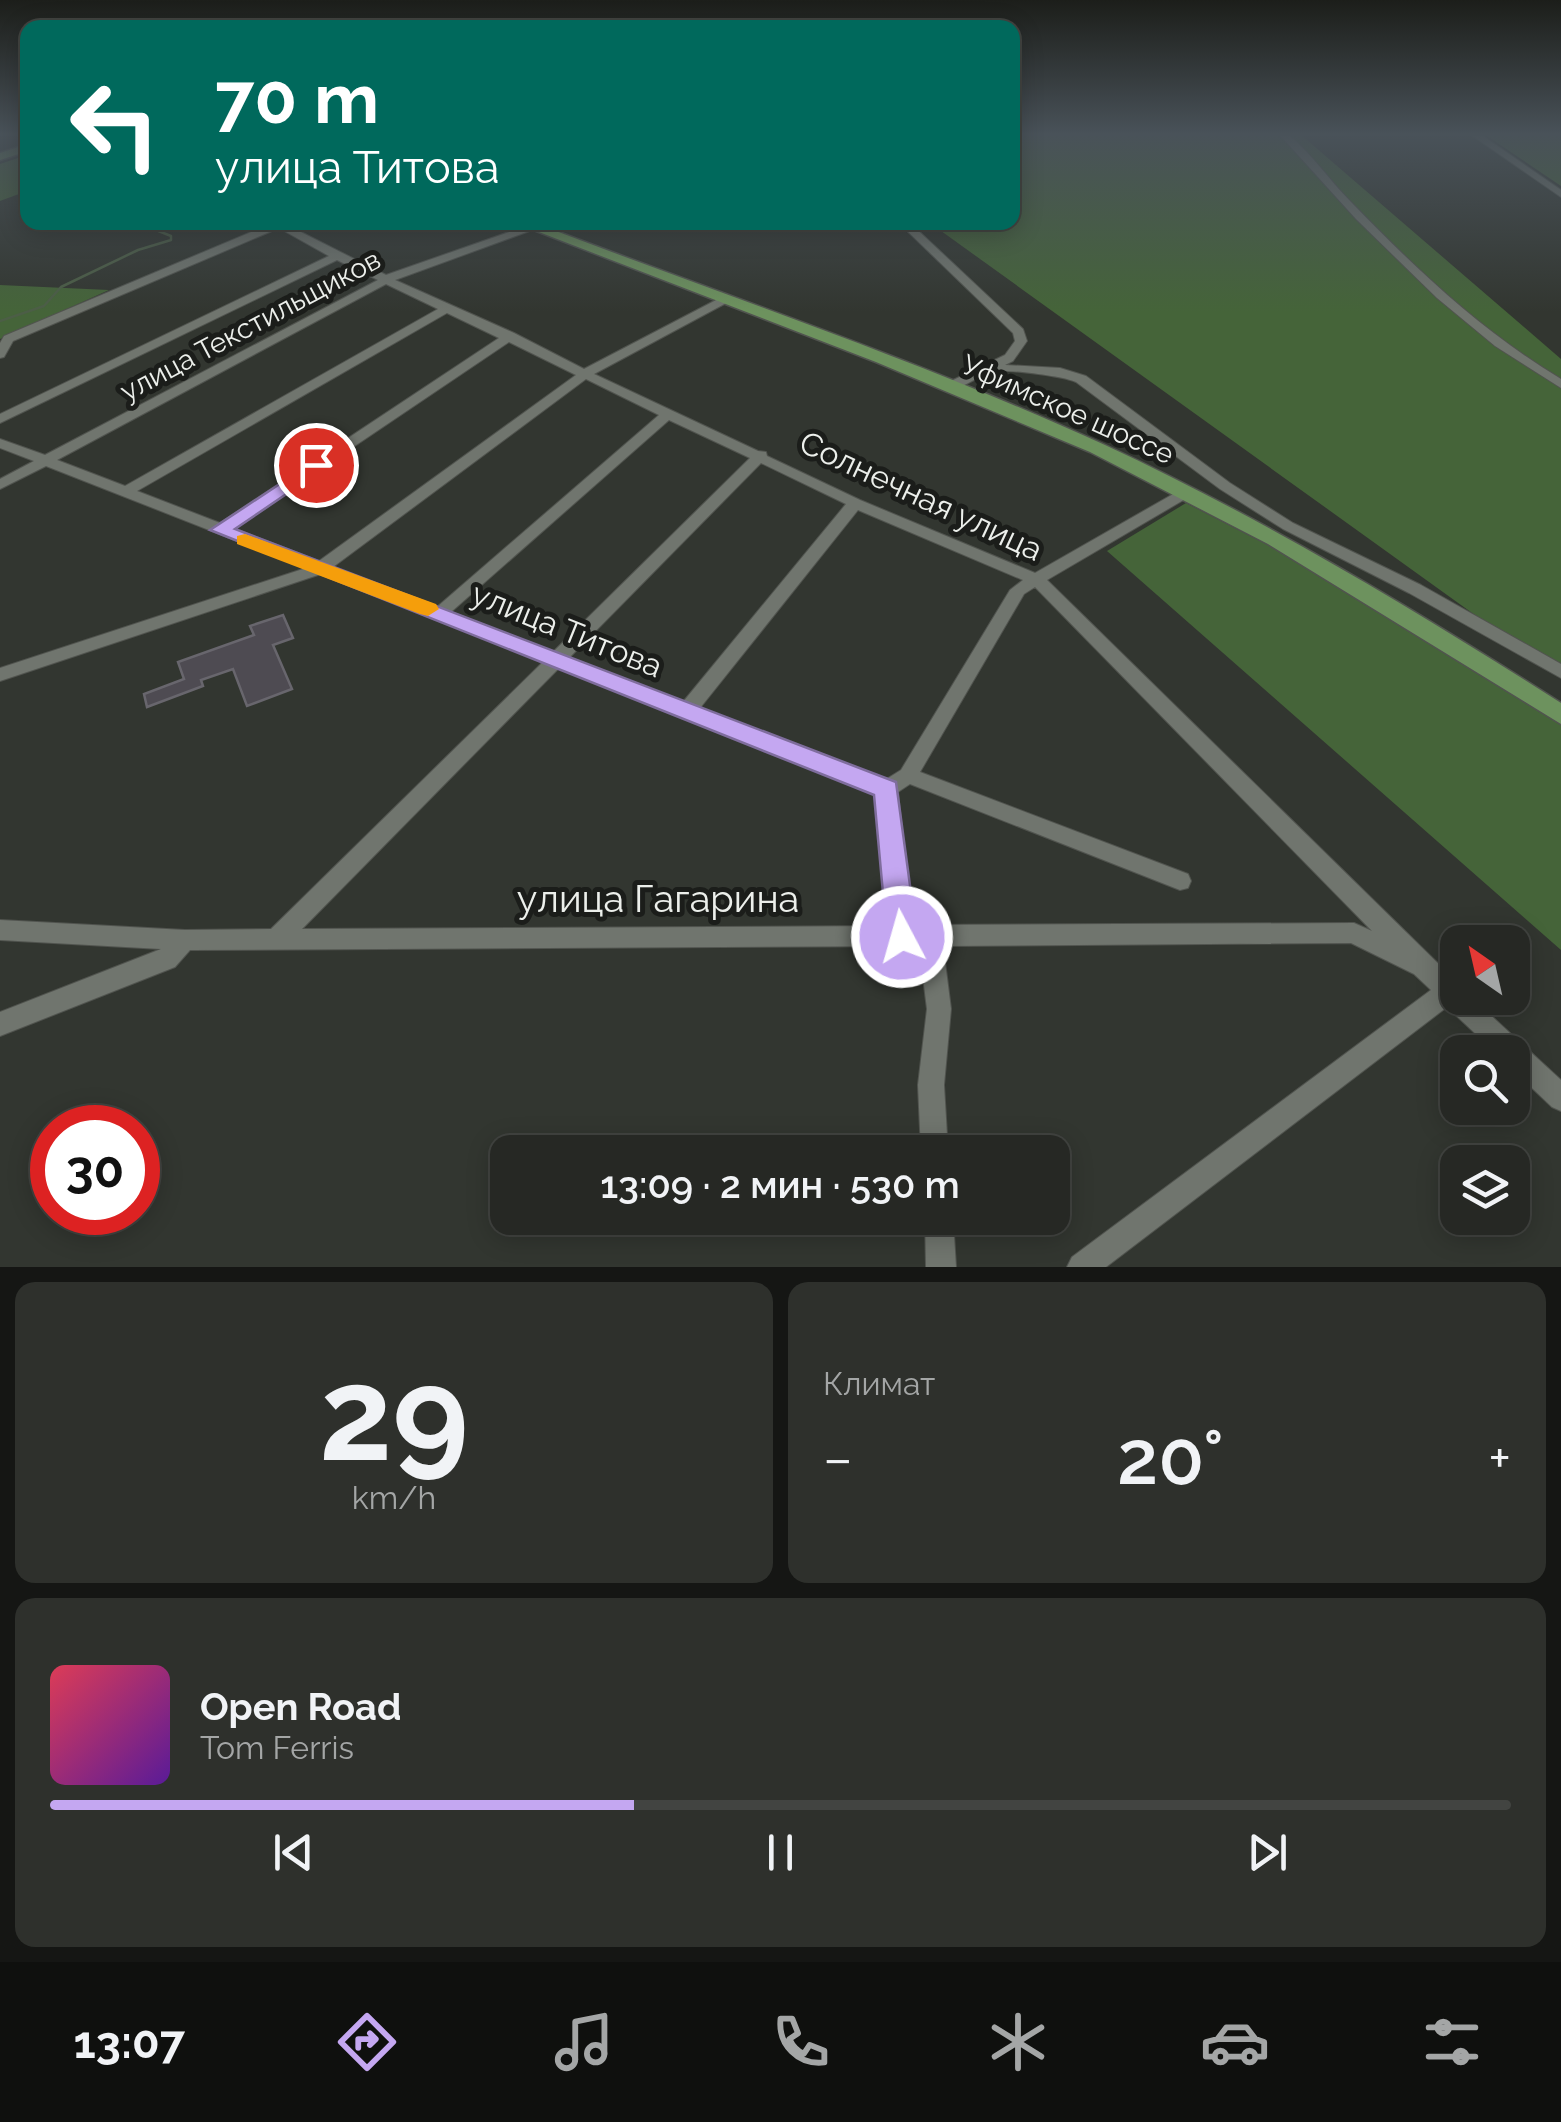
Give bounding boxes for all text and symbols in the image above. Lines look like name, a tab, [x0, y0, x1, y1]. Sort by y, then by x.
text: 70 m	[215, 57, 379, 139]
icon: left	[50, 60, 180, 190]
text: улица Титова	[215, 141, 499, 194]
street label: улица Текстильщиков	[115, 243, 386, 408]
street label: Уфимское шоссе	[957, 348, 1179, 471]
pin	[274, 423, 359, 508]
street label: Солнечная улица	[794, 423, 1048, 568]
icon: arrive	[289, 438, 344, 493]
street label: улица Титова	[466, 574, 668, 685]
street label: улица Гагарина	[517, 876, 799, 921]
position arrow	[850, 885, 954, 989]
north arrow	[1440, 925, 1530, 1015]
map controls	[1440, 925, 1530, 1235]
button: search	[1440, 1035, 1530, 1125]
speed limit sign: 30	[30, 1105, 160, 1235]
button: layers	[1440, 1145, 1530, 1235]
text: 13:09 · 2 мин · 530 m	[600, 1162, 960, 1207]
text: 29	[319, 1338, 469, 1490]
text: Климат	[823, 1365, 935, 1402]
text: 20°	[1117, 1413, 1224, 1502]
text: −	[823, 1426, 853, 1491]
text: +	[1488, 1426, 1511, 1491]
text: km/h	[352, 1479, 436, 1516]
text: Open Road	[200, 1684, 401, 1729]
text: Tom Ferris	[200, 1729, 354, 1766]
icon: previous	[266, 1825, 321, 1880]
icon: pause	[753, 1825, 808, 1880]
icon: next	[1240, 1825, 1295, 1880]
icon: directions	[332, 2007, 402, 2077]
icon: music	[549, 2007, 619, 2077]
icon: phone	[766, 2007, 836, 2077]
icon: climate	[983, 2007, 1053, 2077]
icon: car	[1200, 2007, 1270, 2077]
icon: filters	[1417, 2007, 1487, 2077]
text: 13:07	[74, 2016, 185, 2069]

